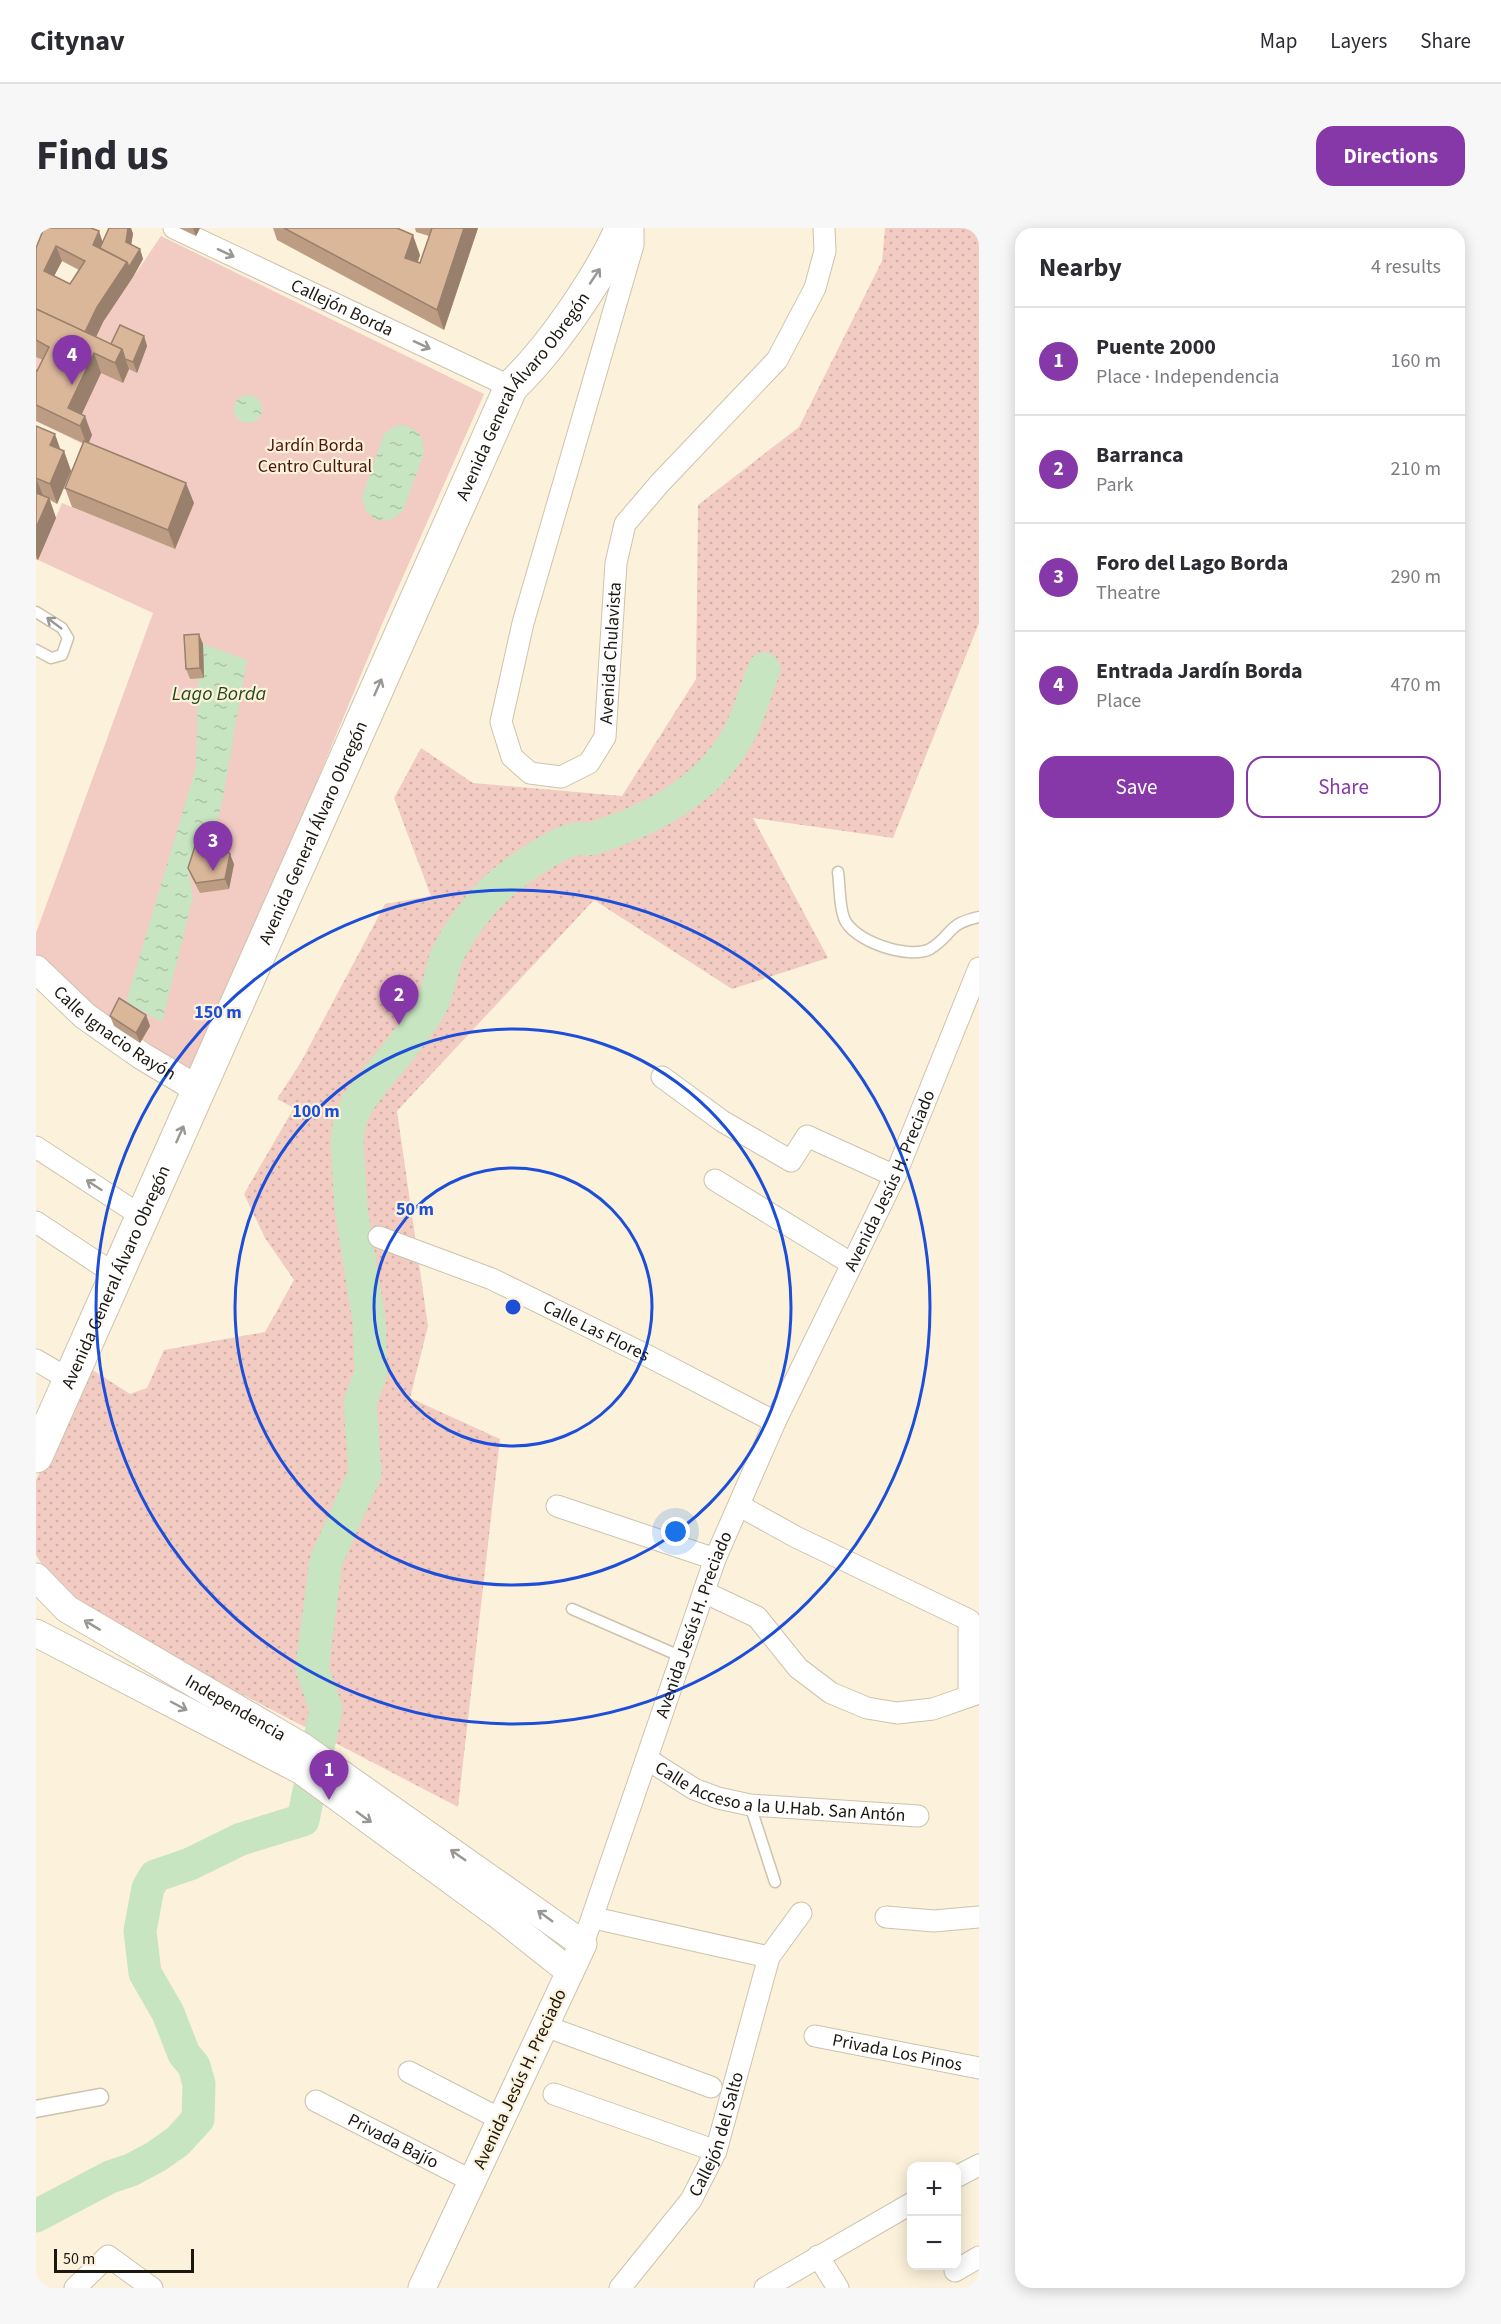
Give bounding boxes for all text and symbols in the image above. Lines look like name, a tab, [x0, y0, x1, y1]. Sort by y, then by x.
text: Citynav	[30, 21, 125, 61]
text: Map	[1260, 26, 1297, 56]
text: Layers	[1330, 26, 1387, 56]
text: Share	[1420, 26, 1471, 56]
text: Find us	[36, 126, 169, 186]
button: Directions	[1316, 126, 1465, 186]
one-way arrow	[217, 247, 235, 259]
text: Nearby	[1039, 249, 1122, 286]
text: 4 results	[1371, 253, 1441, 281]
one-way arrow	[589, 268, 601, 285]
street label: Callejón Borda	[287, 272, 398, 342]
street label: Avenida General Álvaro Obregón	[450, 287, 596, 504]
text: Puente 2000	[1096, 331, 1216, 363]
pin: 4	[52, 336, 92, 385]
one-way arrow	[412, 339, 430, 351]
text: 1	[1053, 347, 1064, 375]
text: 160 m	[1391, 347, 1441, 375]
text: Place · Independencia	[1096, 363, 1279, 391]
park label: Jardín Borda Centro Cultural	[258, 433, 372, 479]
text: Barranca	[1096, 439, 1184, 471]
text: 2	[1053, 455, 1064, 483]
text: 210 m	[1391, 455, 1441, 483]
text: Park	[1096, 471, 1133, 499]
text: Foro del Lago Borda	[1096, 547, 1288, 579]
text: 3	[1053, 563, 1064, 591]
text: 290 m	[1391, 563, 1441, 591]
text: Theatre	[1096, 579, 1160, 607]
street label: Avenida Chulavista	[593, 581, 627, 725]
one-way arrow	[47, 617, 63, 629]
text: Entrada Jardín Borda	[1096, 655, 1303, 687]
text: 4	[1053, 671, 1064, 699]
text: 470 m	[1391, 671, 1441, 699]
one-way arrow	[373, 679, 384, 697]
water label: Lago Borda	[172, 680, 266, 708]
text: Place	[1096, 687, 1141, 715]
street label: Avenida General Álvaro Obregón	[252, 717, 373, 948]
button: Save	[1039, 756, 1234, 818]
button: Share	[1246, 756, 1441, 818]
pin: 3	[194, 822, 232, 871]
pin: 2	[380, 976, 418, 1025]
street label: Calle Ignacio Rayón	[48, 980, 181, 1086]
text: 150 m	[194, 1000, 242, 1025]
street label: Avenida Jesús H. Preciado	[838, 1086, 941, 1275]
text: 100 m	[292, 1099, 340, 1124]
one-way arrow	[174, 1126, 186, 1144]
street label: Avenida General Álvaro Obregón	[55, 1161, 176, 1393]
one-way arrow	[86, 1179, 103, 1191]
text: 50 m	[396, 1197, 434, 1222]
street label: Calle Las Flores	[539, 1294, 654, 1367]
centre of rings	[503, 1297, 523, 1317]
your location	[661, 1517, 690, 1546]
street label: Avenida Jesús H. Preciado	[649, 1527, 738, 1721]
one-way arrow	[84, 1618, 101, 1630]
street label: Independencia	[181, 1668, 291, 1747]
one-way arrow	[170, 1700, 187, 1712]
pin: 1	[310, 1750, 348, 1800]
street label: Calle Acceso a la U.Hab. San Antón	[650, 1755, 906, 1828]
one-way arrow	[355, 1811, 371, 1823]
one-way arrow	[451, 1849, 467, 1861]
one-way arrow	[537, 1910, 553, 1922]
street label: Avenida Jesús H. Preciado	[467, 1985, 573, 2173]
street label: Privada Los Pinos	[830, 2027, 965, 2077]
street label: Callejón del Salto	[682, 2069, 750, 2201]
street label: Privada Bajío	[344, 2107, 443, 2174]
map controls	[907, 2162, 961, 2270]
button: +	[907, 2162, 961, 2216]
button: −	[907, 2216, 961, 2270]
scale bar	[54, 2246, 194, 2274]
text: 50 m	[63, 2248, 95, 2270]

